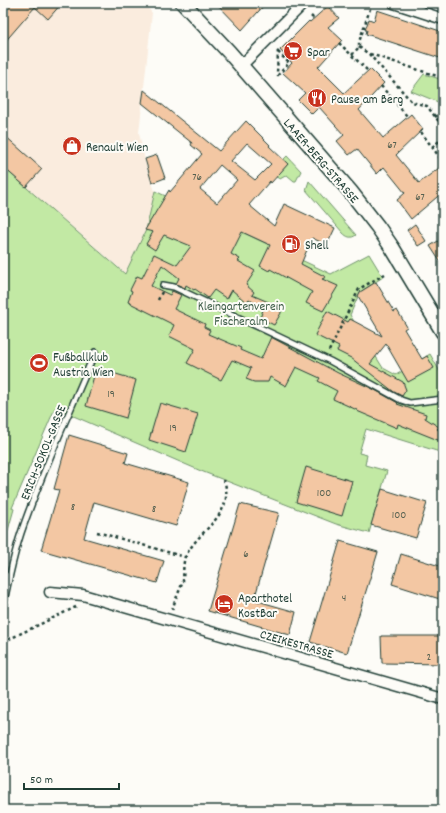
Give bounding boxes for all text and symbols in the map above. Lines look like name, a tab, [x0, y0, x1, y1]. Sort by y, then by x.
supermarket icon: Spar	[282, 40, 304, 62]
place label: Spar	[307, 44, 330, 63]
restaurant icon: Pause am Berg	[306, 87, 328, 109]
place label: Pause am Berg	[331, 91, 403, 110]
street label: LAAER-BERG-STRASSE	[278, 115, 363, 208]
shop icon: Renault Wien	[61, 135, 83, 157]
house number: 67	[387, 138, 397, 154]
place label: Renault Wien	[86, 139, 148, 158]
house number: 76	[192, 170, 202, 186]
house number: 67	[415, 190, 425, 206]
fuel station icon: Shell	[280, 233, 302, 255]
place label: Shell	[305, 237, 329, 256]
park label: Kleingartenverein Fischeralm	[198, 298, 284, 332]
place label: Fußballklub Austria Wien	[53, 349, 114, 383]
sports icon: Fußballklub Austria Wien	[28, 352, 50, 374]
house number: 19	[107, 387, 115, 403]
street label: ERICH-SOKOL-GASSE	[17, 402, 72, 503]
house number: 19	[169, 421, 177, 437]
house number: 100	[317, 486, 331, 502]
house number: 8	[71, 500, 75, 516]
house number: 8	[152, 502, 156, 518]
house number: 100	[392, 508, 406, 524]
house number: 6	[243, 547, 249, 563]
place label: Aparthotel KostBar	[238, 590, 292, 624]
house number: 4	[342, 591, 346, 607]
hotel icon: Aparthotel KostBar	[213, 593, 235, 615]
street label: CZEIKESTRASSE	[257, 626, 335, 665]
house number: 2	[427, 650, 432, 666]
scale bar	[24, 765, 119, 791]
text: 50 m	[30, 772, 53, 789]

